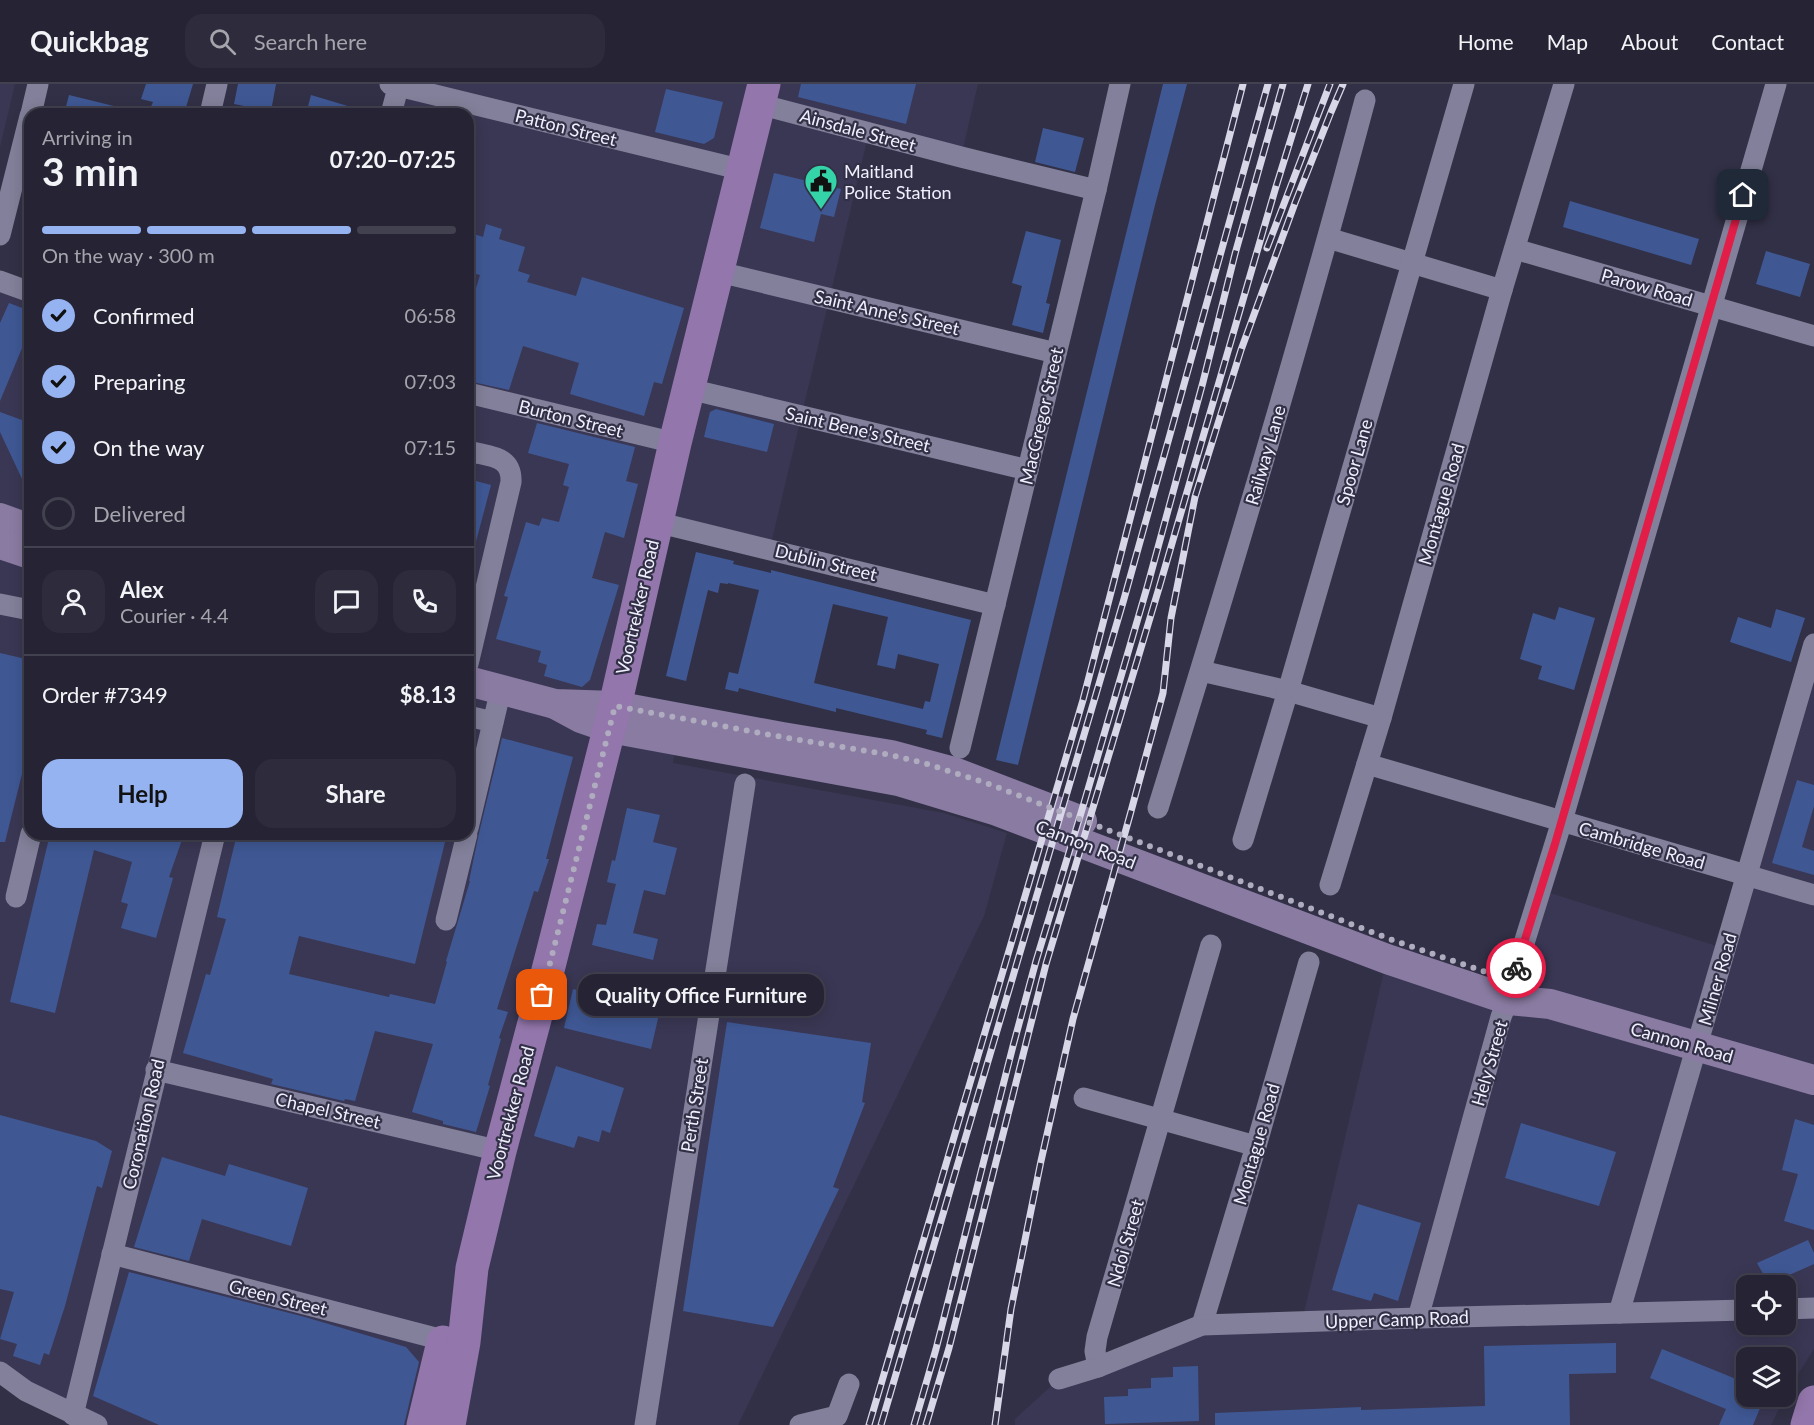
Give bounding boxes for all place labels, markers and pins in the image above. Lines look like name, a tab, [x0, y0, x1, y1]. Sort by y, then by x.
place label: Maitland Police Station	[844, 160, 952, 203]
public building icon: Maitland Police Station	[803, 163, 839, 210]
pin	[1717, 169, 1768, 220]
pin	[516, 969, 567, 1020]
callout: Quality Office Furniture	[578, 974, 824, 1016]

